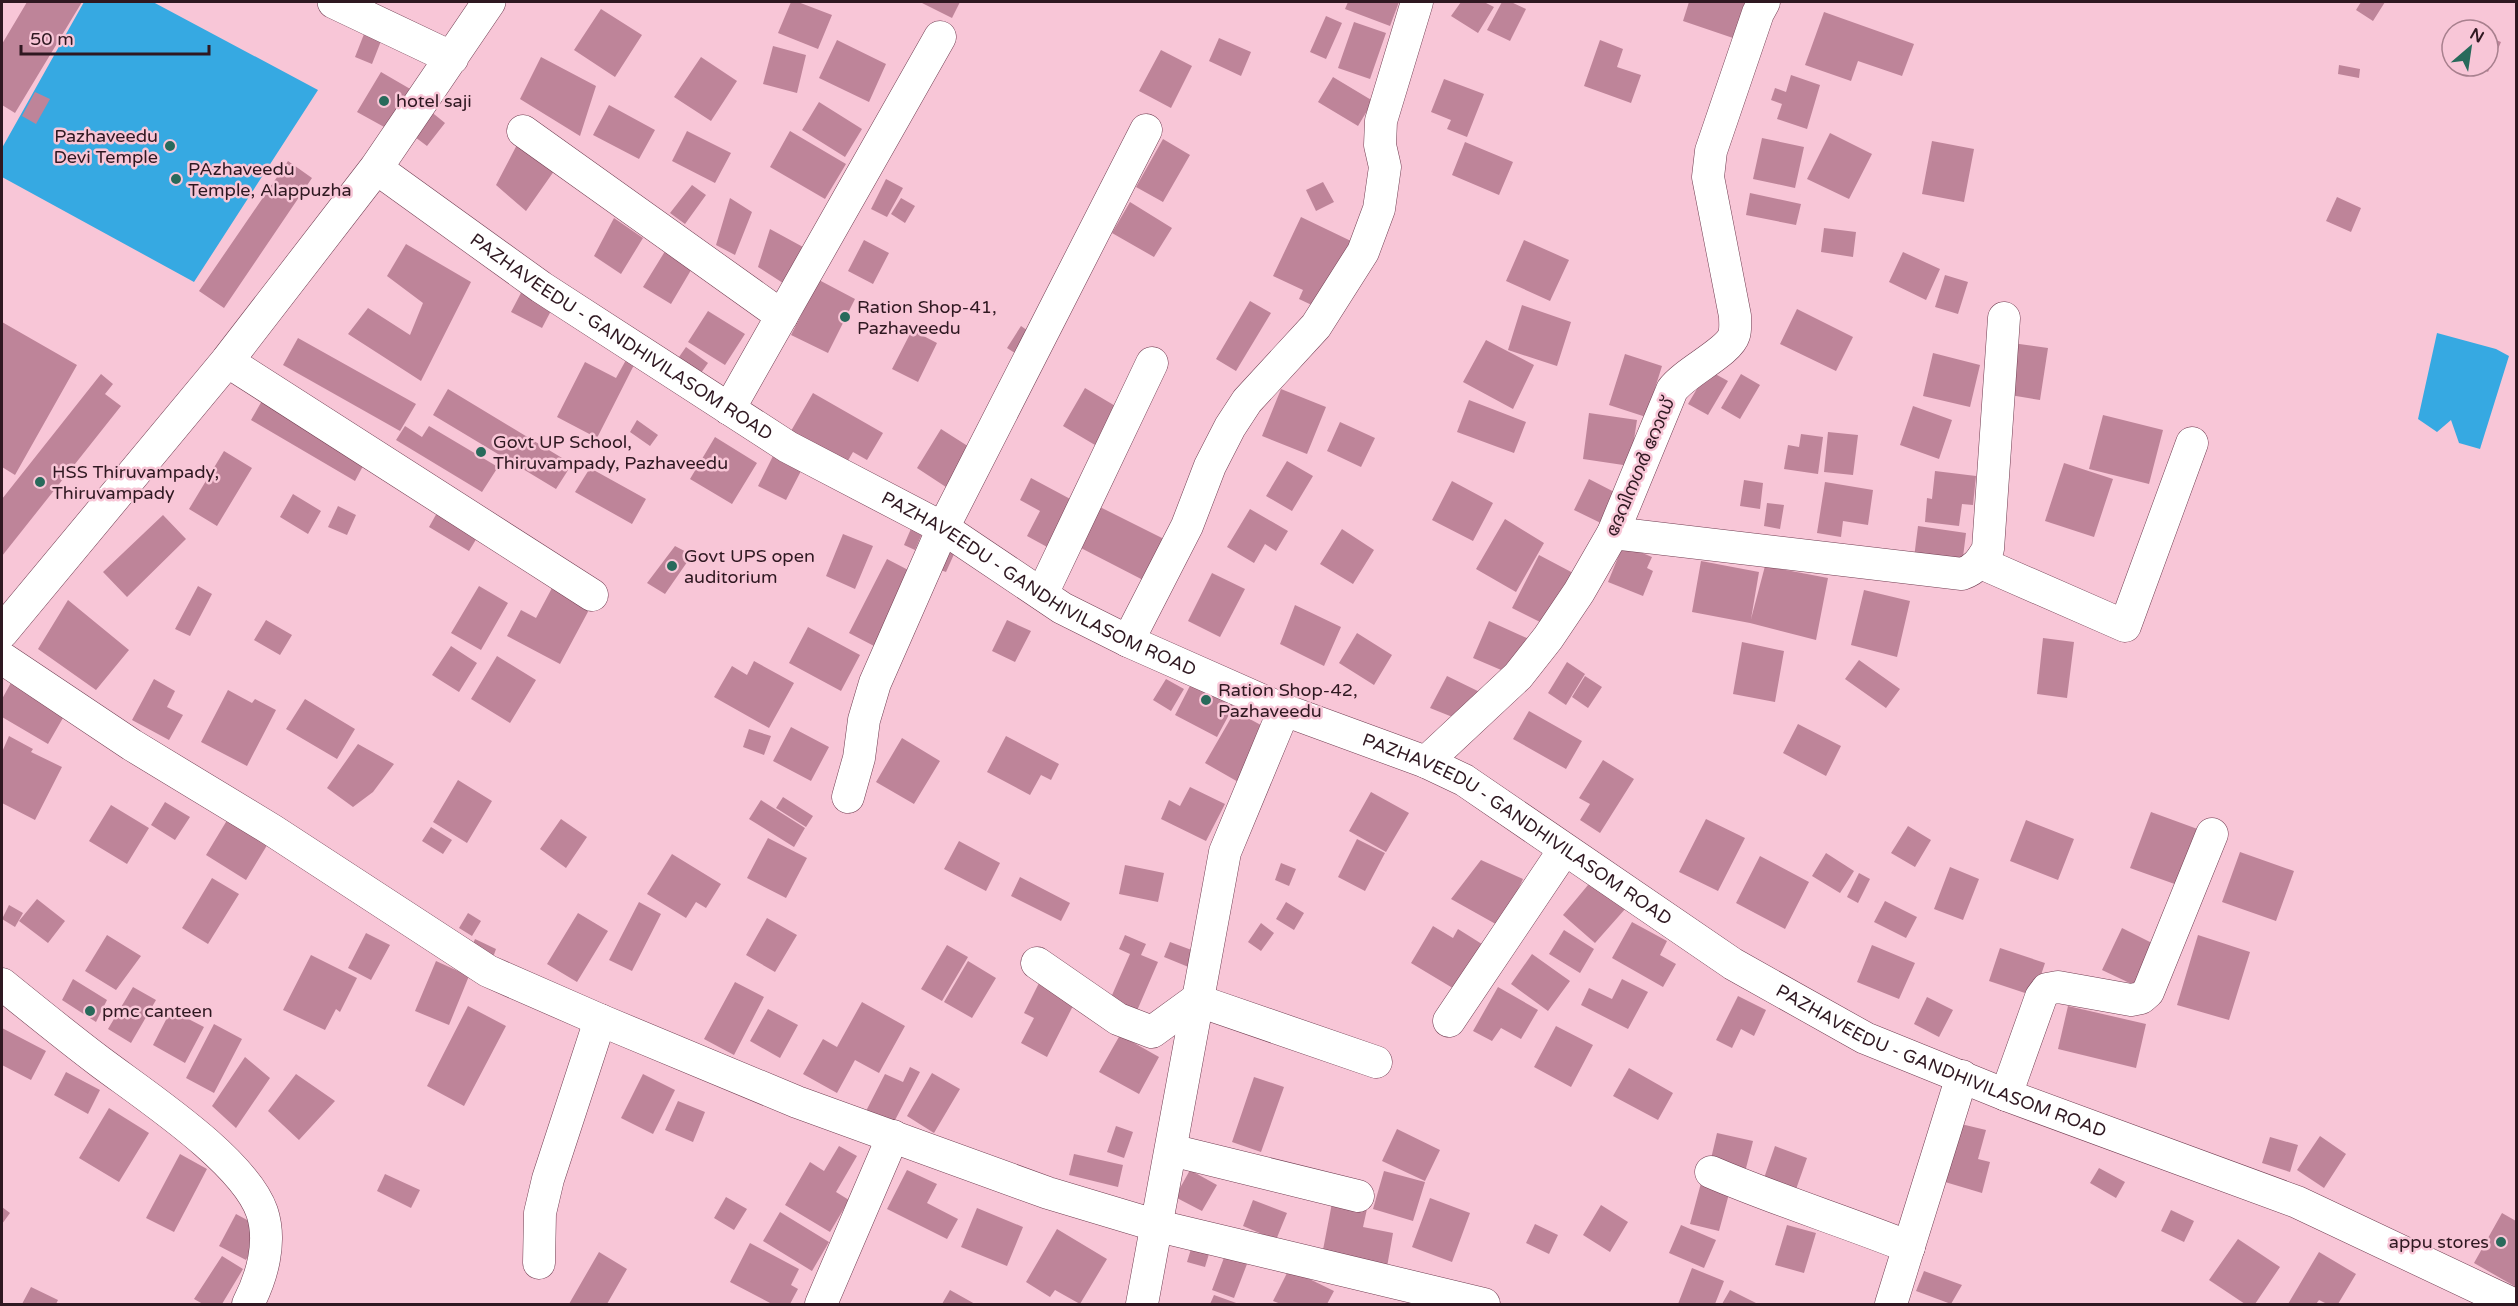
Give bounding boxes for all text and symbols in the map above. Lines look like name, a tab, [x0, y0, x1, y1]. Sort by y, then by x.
scale bar	[21, 18, 208, 56]
north arrow	[2440, 18, 2500, 78]
text: N	[2466, 24, 2487, 48]
text: 50 m	[30, 28, 74, 50]
place label: hotel saji	[396, 90, 472, 112]
marker: hotel saji	[377, 94, 391, 108]
place label: Pazhaveedu Devi Temple	[53, 125, 158, 168]
marker: Pazhaveedu Devi Temple	[163, 139, 177, 153]
place label: PAzhaveedu Temple, Alappuzha	[188, 158, 352, 201]
marker: PAzhaveedu Temple, Alappuzha	[169, 172, 183, 186]
street label: PAZHAVEEDU - GANDHIVILASOM ROAD	[466, 228, 777, 445]
place label: Ration Shop-41, Pazhaveedu	[857, 296, 997, 339]
marker: Ration Shop-41, Pazhaveedu	[838, 310, 852, 324]
street label: ദേവിനഗർ റോഡ്	[1601, 393, 1680, 539]
place label: Govt UP School, Thiruvampady, Pazhaveedu	[493, 431, 728, 474]
marker: Govt UP School, Thiruvampady, Pazhaveedu	[474, 445, 488, 459]
place label: HSS Thiruvampady, Thiruvampady	[52, 461, 219, 504]
marker: HSS Thiruvampady, Thiruvampady	[33, 475, 47, 489]
street label: PAZHAVEEDU - GANDHIVILASOM ROAD	[878, 487, 1200, 681]
place label: Govt UPS open auditorium	[684, 545, 815, 588]
marker: Govt UPS open auditorium	[665, 559, 679, 573]
place label: Ration Shop-42, Pazhaveedu	[1218, 679, 1358, 722]
marker: Ration Shop-42, Pazhaveedu	[1199, 693, 1213, 707]
street label: PAZHAVEEDU - GANDHIVILASOM ROAD	[1359, 729, 1676, 930]
street label: PAZHAVEEDU - GANDHIVILASOM ROAD	[1772, 979, 2110, 1142]
place label: pmc canteen	[102, 1000, 213, 1022]
marker: pmc canteen	[83, 1004, 97, 1018]
place label: appu stores	[2389, 1231, 2489, 1253]
marker: appu stores	[2494, 1235, 2508, 1249]

